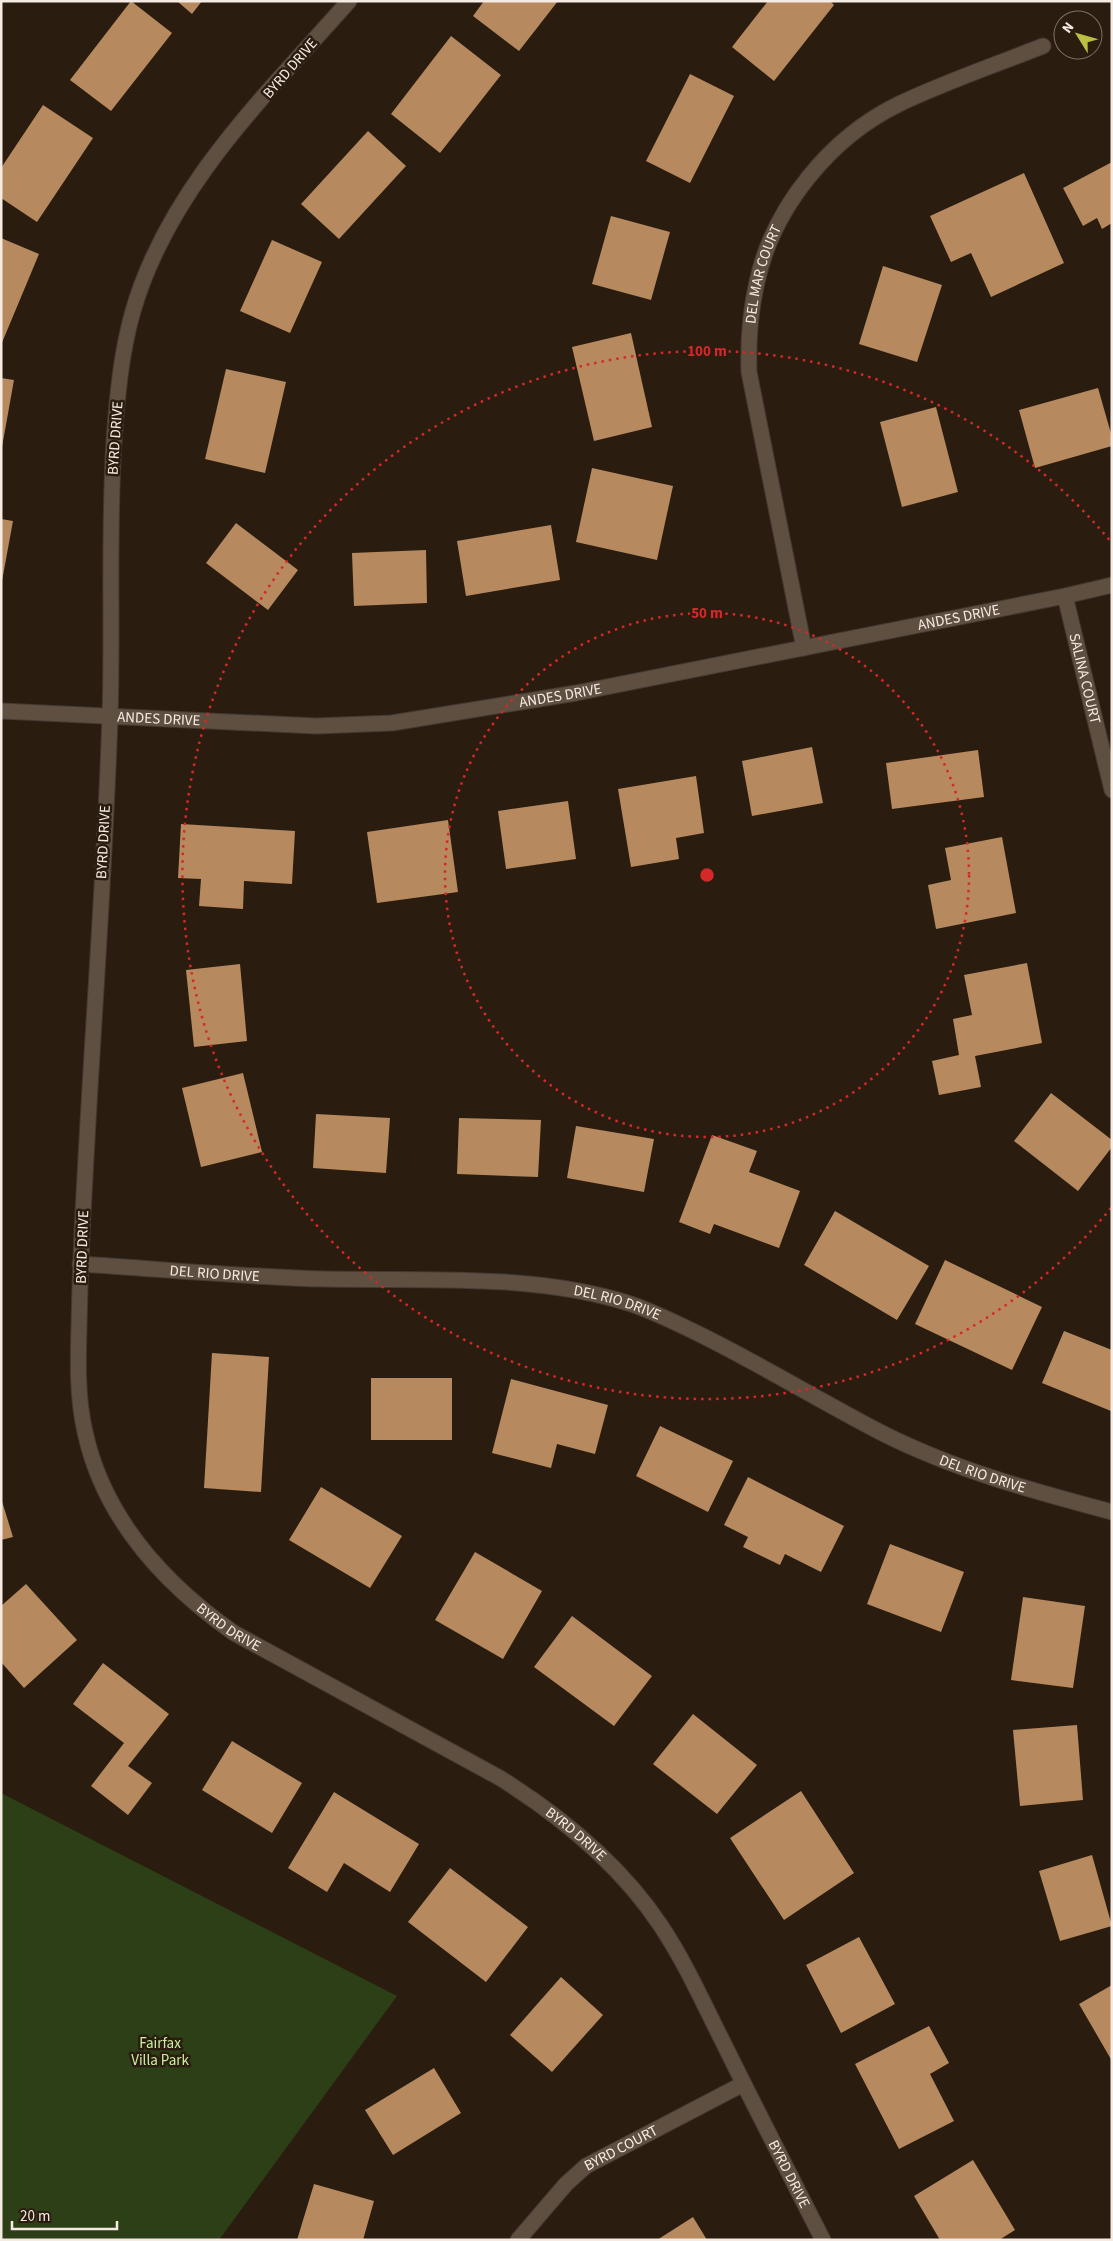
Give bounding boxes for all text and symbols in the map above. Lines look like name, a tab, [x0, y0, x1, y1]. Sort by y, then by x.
north arrow	[1053, 10, 1103, 60]
text: N	[1058, 18, 1079, 38]
street label: BYRD DRIVE	[258, 34, 323, 103]
street label: DEL MAR COURT	[740, 221, 787, 325]
text: 100 m	[687, 341, 727, 362]
street label: BYRD DRIVE	[102, 400, 129, 476]
street label: ANDES DRIVE	[916, 599, 1002, 636]
text: 50 m	[691, 603, 723, 624]
street label: SALINA COURT	[1063, 631, 1106, 726]
street label: ANDES DRIVE	[518, 678, 604, 713]
street label: ANDES DRIVE	[117, 707, 201, 731]
street label: BYRD DRIVE	[91, 805, 116, 879]
centre of rings	[698, 866, 716, 884]
street label: BYRD DRIVE	[71, 1210, 94, 1284]
street label: DEL RIO DRIVE	[169, 1260, 260, 1287]
street label: DEL RIO DRIVE	[572, 1280, 664, 1326]
street label: DEL RIO DRIVE	[936, 1450, 1028, 1499]
street label: BYRD DRIVE	[192, 1598, 265, 1657]
street label: BYRD DRIVE	[541, 1802, 611, 1866]
park label: Fairfax Villa Park	[131, 2033, 189, 2071]
street label: BYRD COURT	[580, 2120, 662, 2176]
street label: BYRD DRIVE	[763, 2136, 815, 2212]
scale bar	[12, 2198, 118, 2230]
text: 20 m	[20, 2206, 50, 2227]

